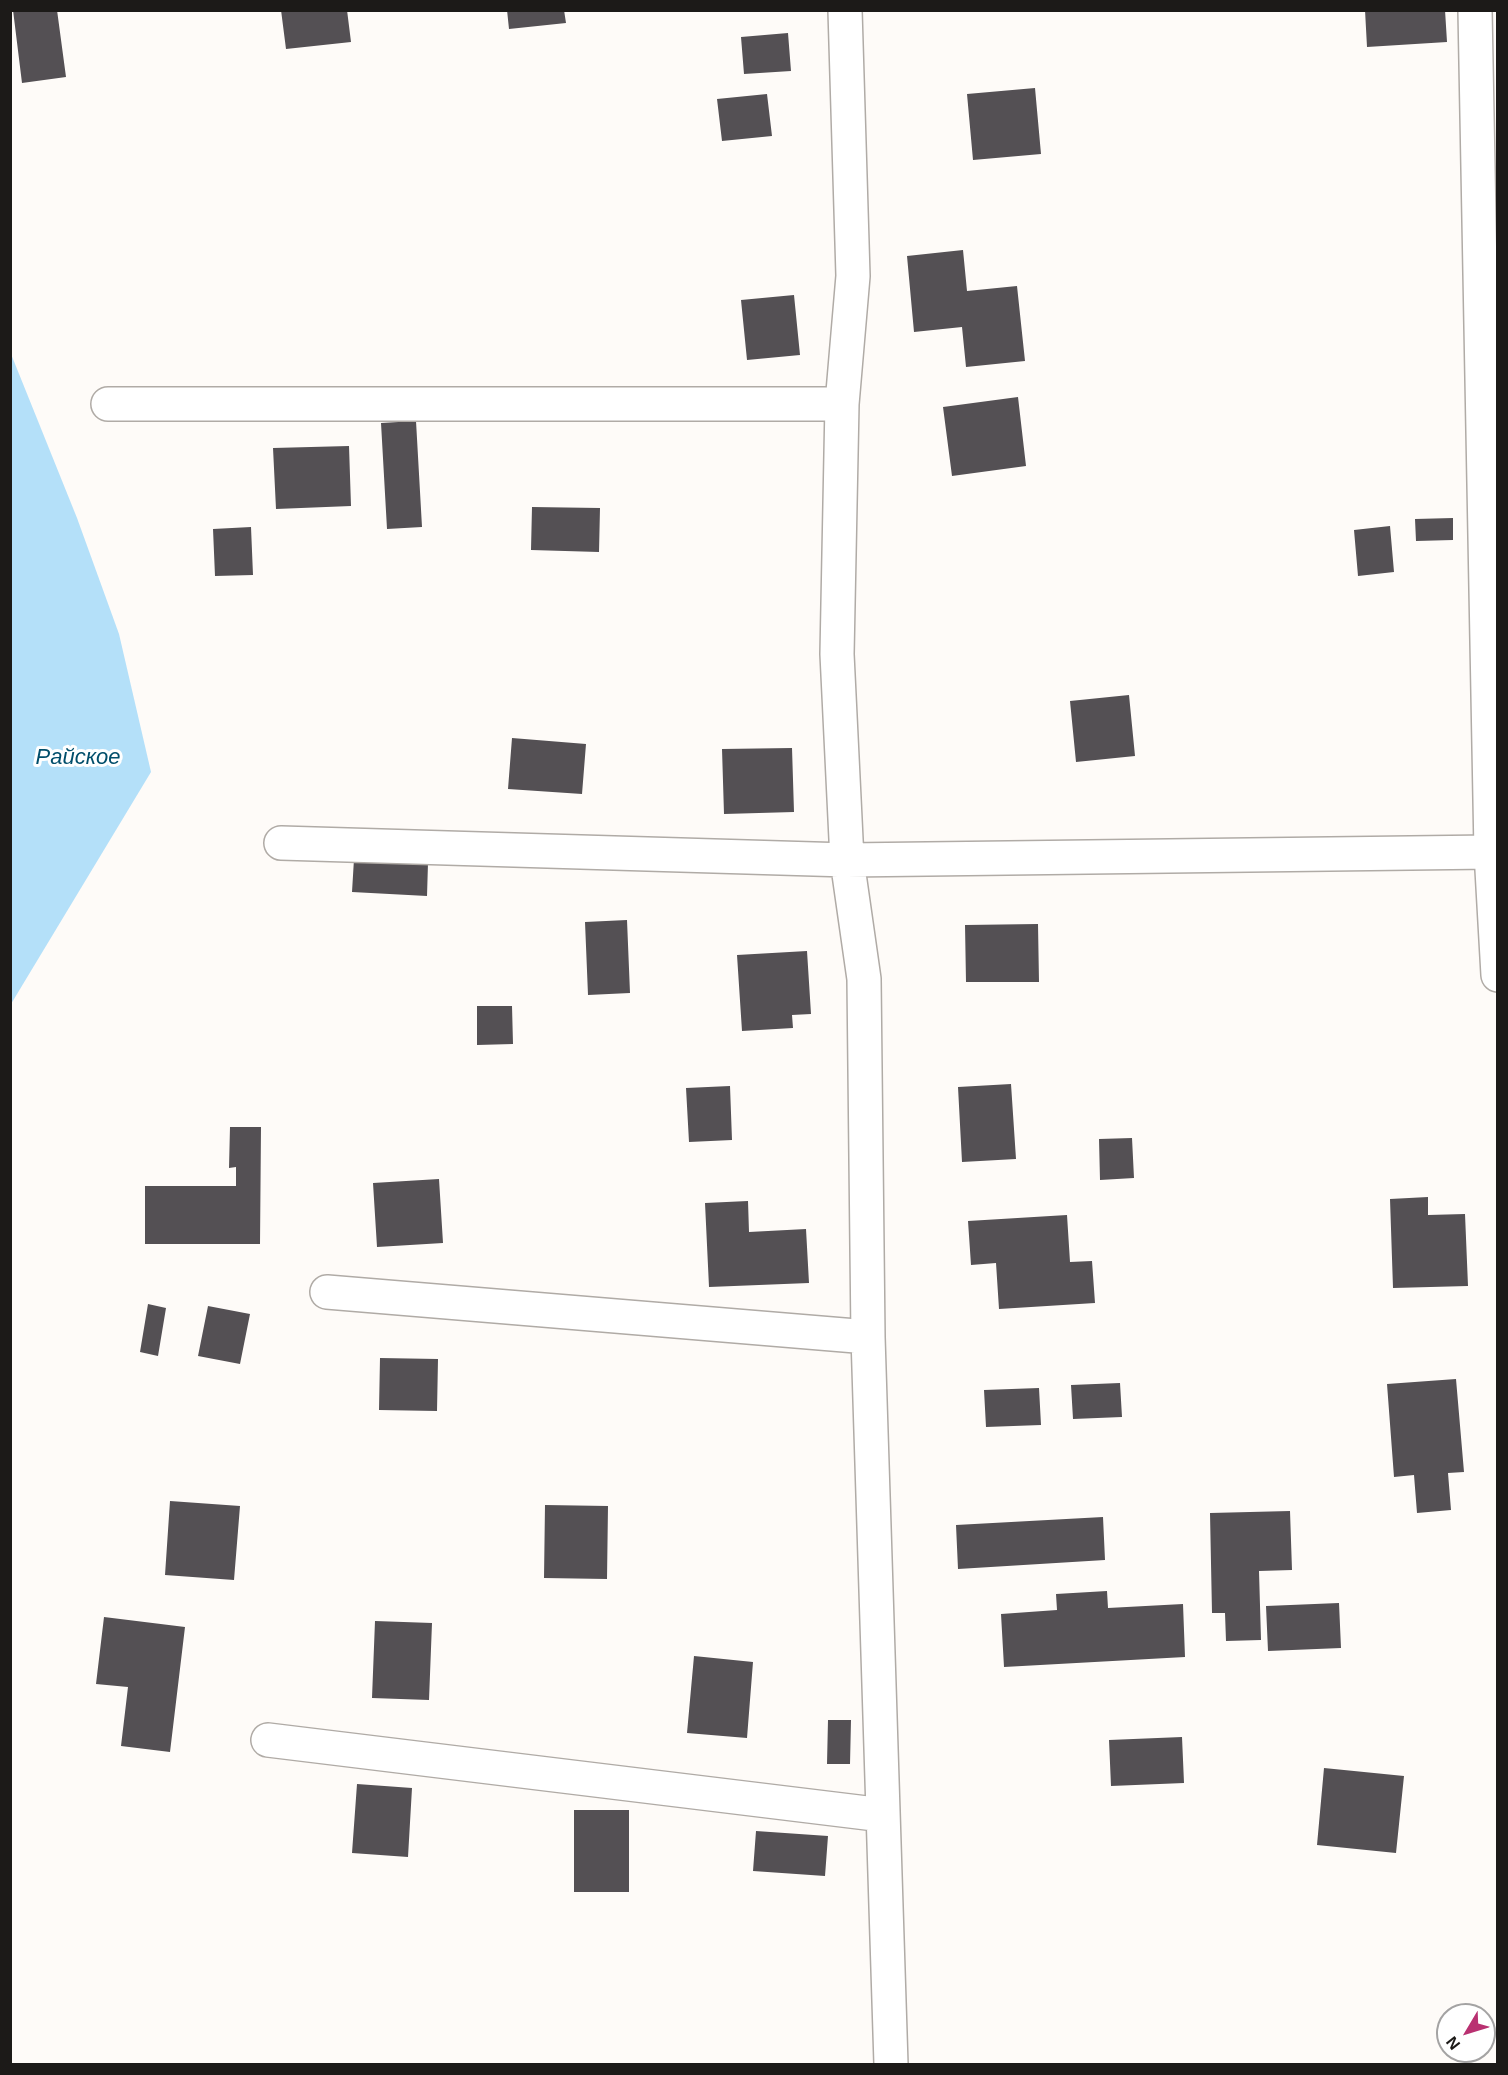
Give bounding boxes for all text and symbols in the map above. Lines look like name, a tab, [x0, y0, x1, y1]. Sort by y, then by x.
water label: Райское	[35, 745, 121, 771]
north arrow	[1436, 2003, 1496, 2063]
text: N	[1443, 2033, 1463, 2053]

